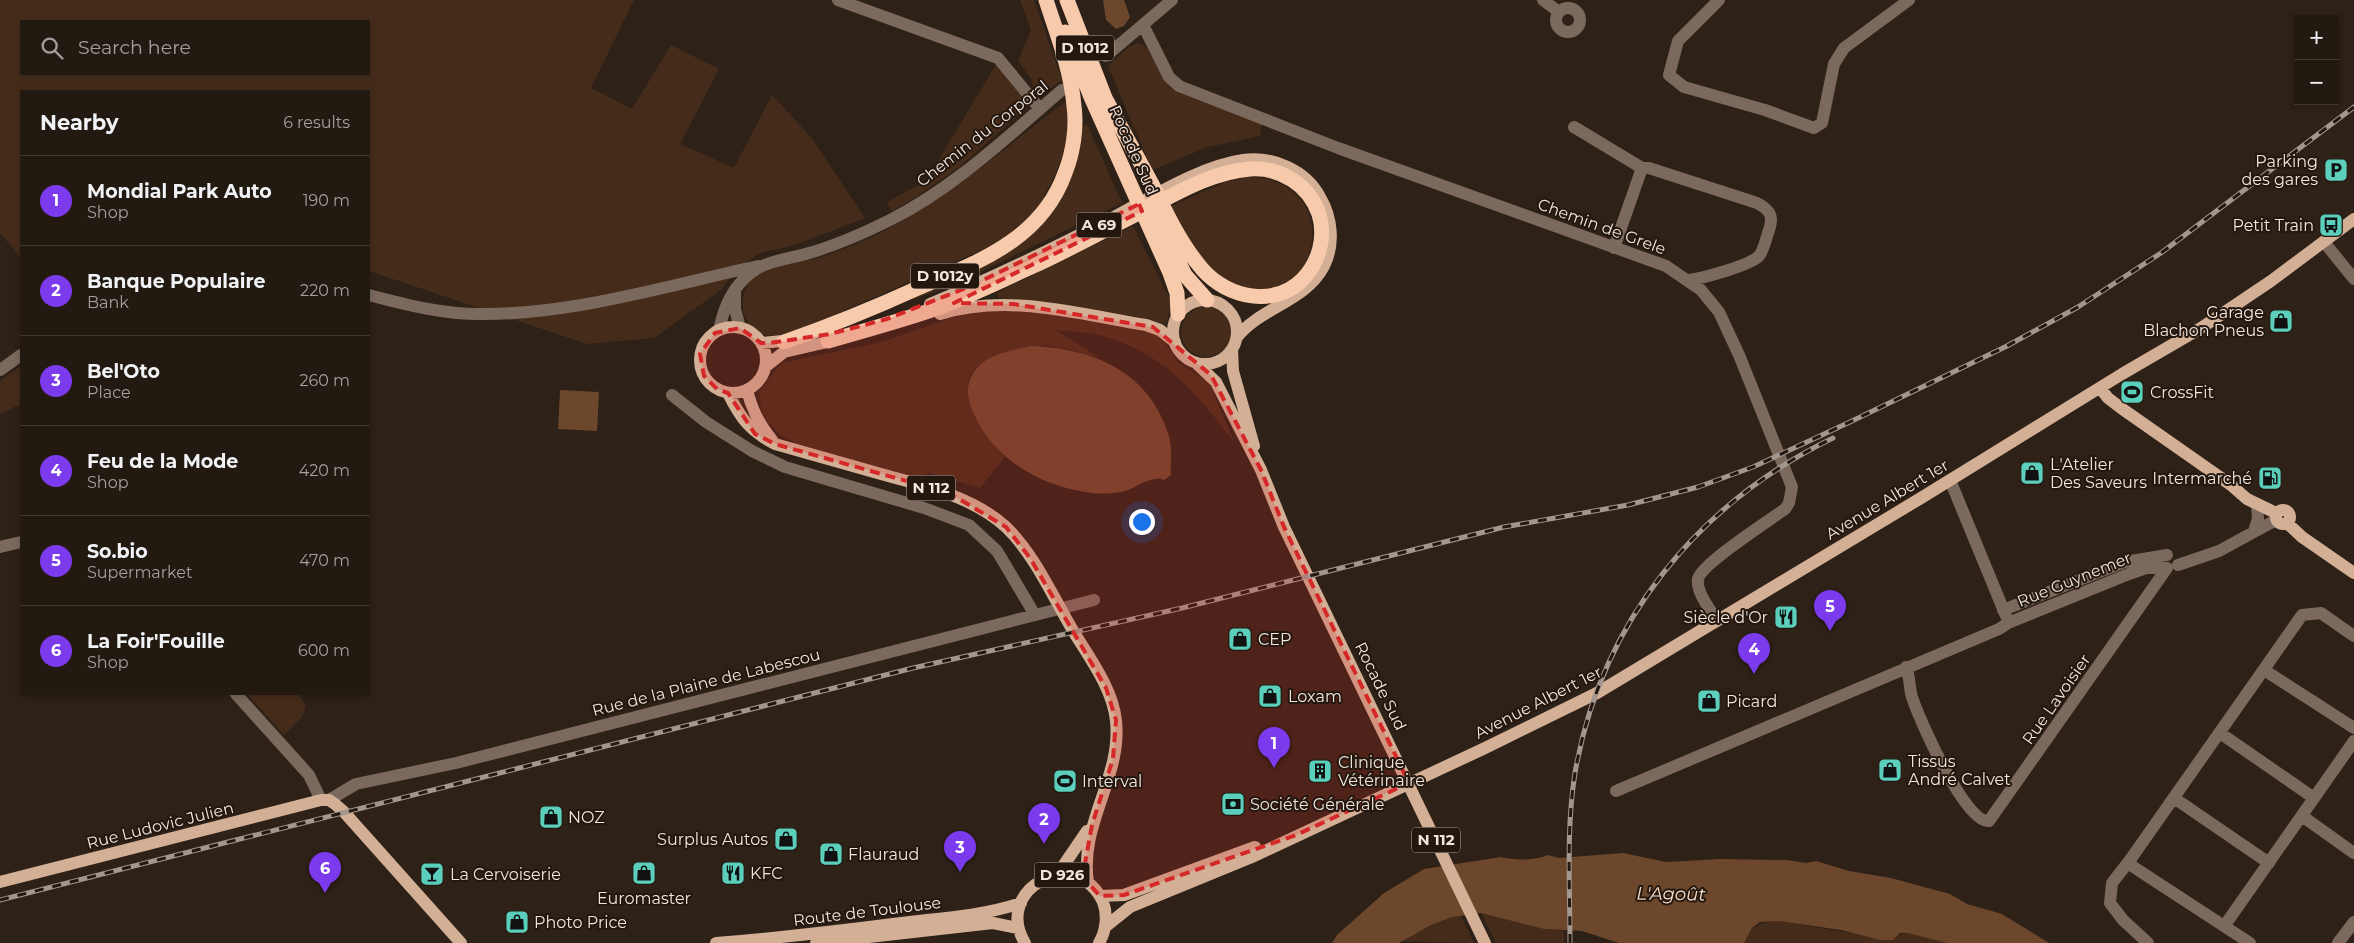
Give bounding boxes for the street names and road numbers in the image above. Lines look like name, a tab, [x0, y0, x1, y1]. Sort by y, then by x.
road number: D 1012	[1056, 36, 1114, 60]
street label: Chemin du Corporal	[913, 76, 1052, 191]
street label: Rocade Sud	[1105, 102, 1162, 198]
street label: Chemin de Grele	[1535, 194, 1669, 258]
road number: A 69	[1076, 212, 1122, 238]
road number: D 1012y	[911, 264, 979, 288]
street label: Avenue Albert 1er	[1822, 455, 1952, 544]
road number: N 112	[907, 476, 955, 500]
street label: Rue Guynemer	[2014, 548, 2134, 611]
street label: Rocade Sud	[1351, 639, 1410, 734]
street label: Rue de la Plaine de Labescou	[590, 645, 822, 720]
street label: Rue Lavoisier	[2018, 650, 2095, 748]
street label: Avenue Albert 1er	[1472, 662, 1605, 743]
street label: Rue Ludovic Julien	[85, 798, 236, 853]
road number: N 112	[1412, 828, 1460, 852]
road number: D 926	[1034, 862, 1090, 888]
street label: Route de Toulouse	[792, 893, 942, 930]

